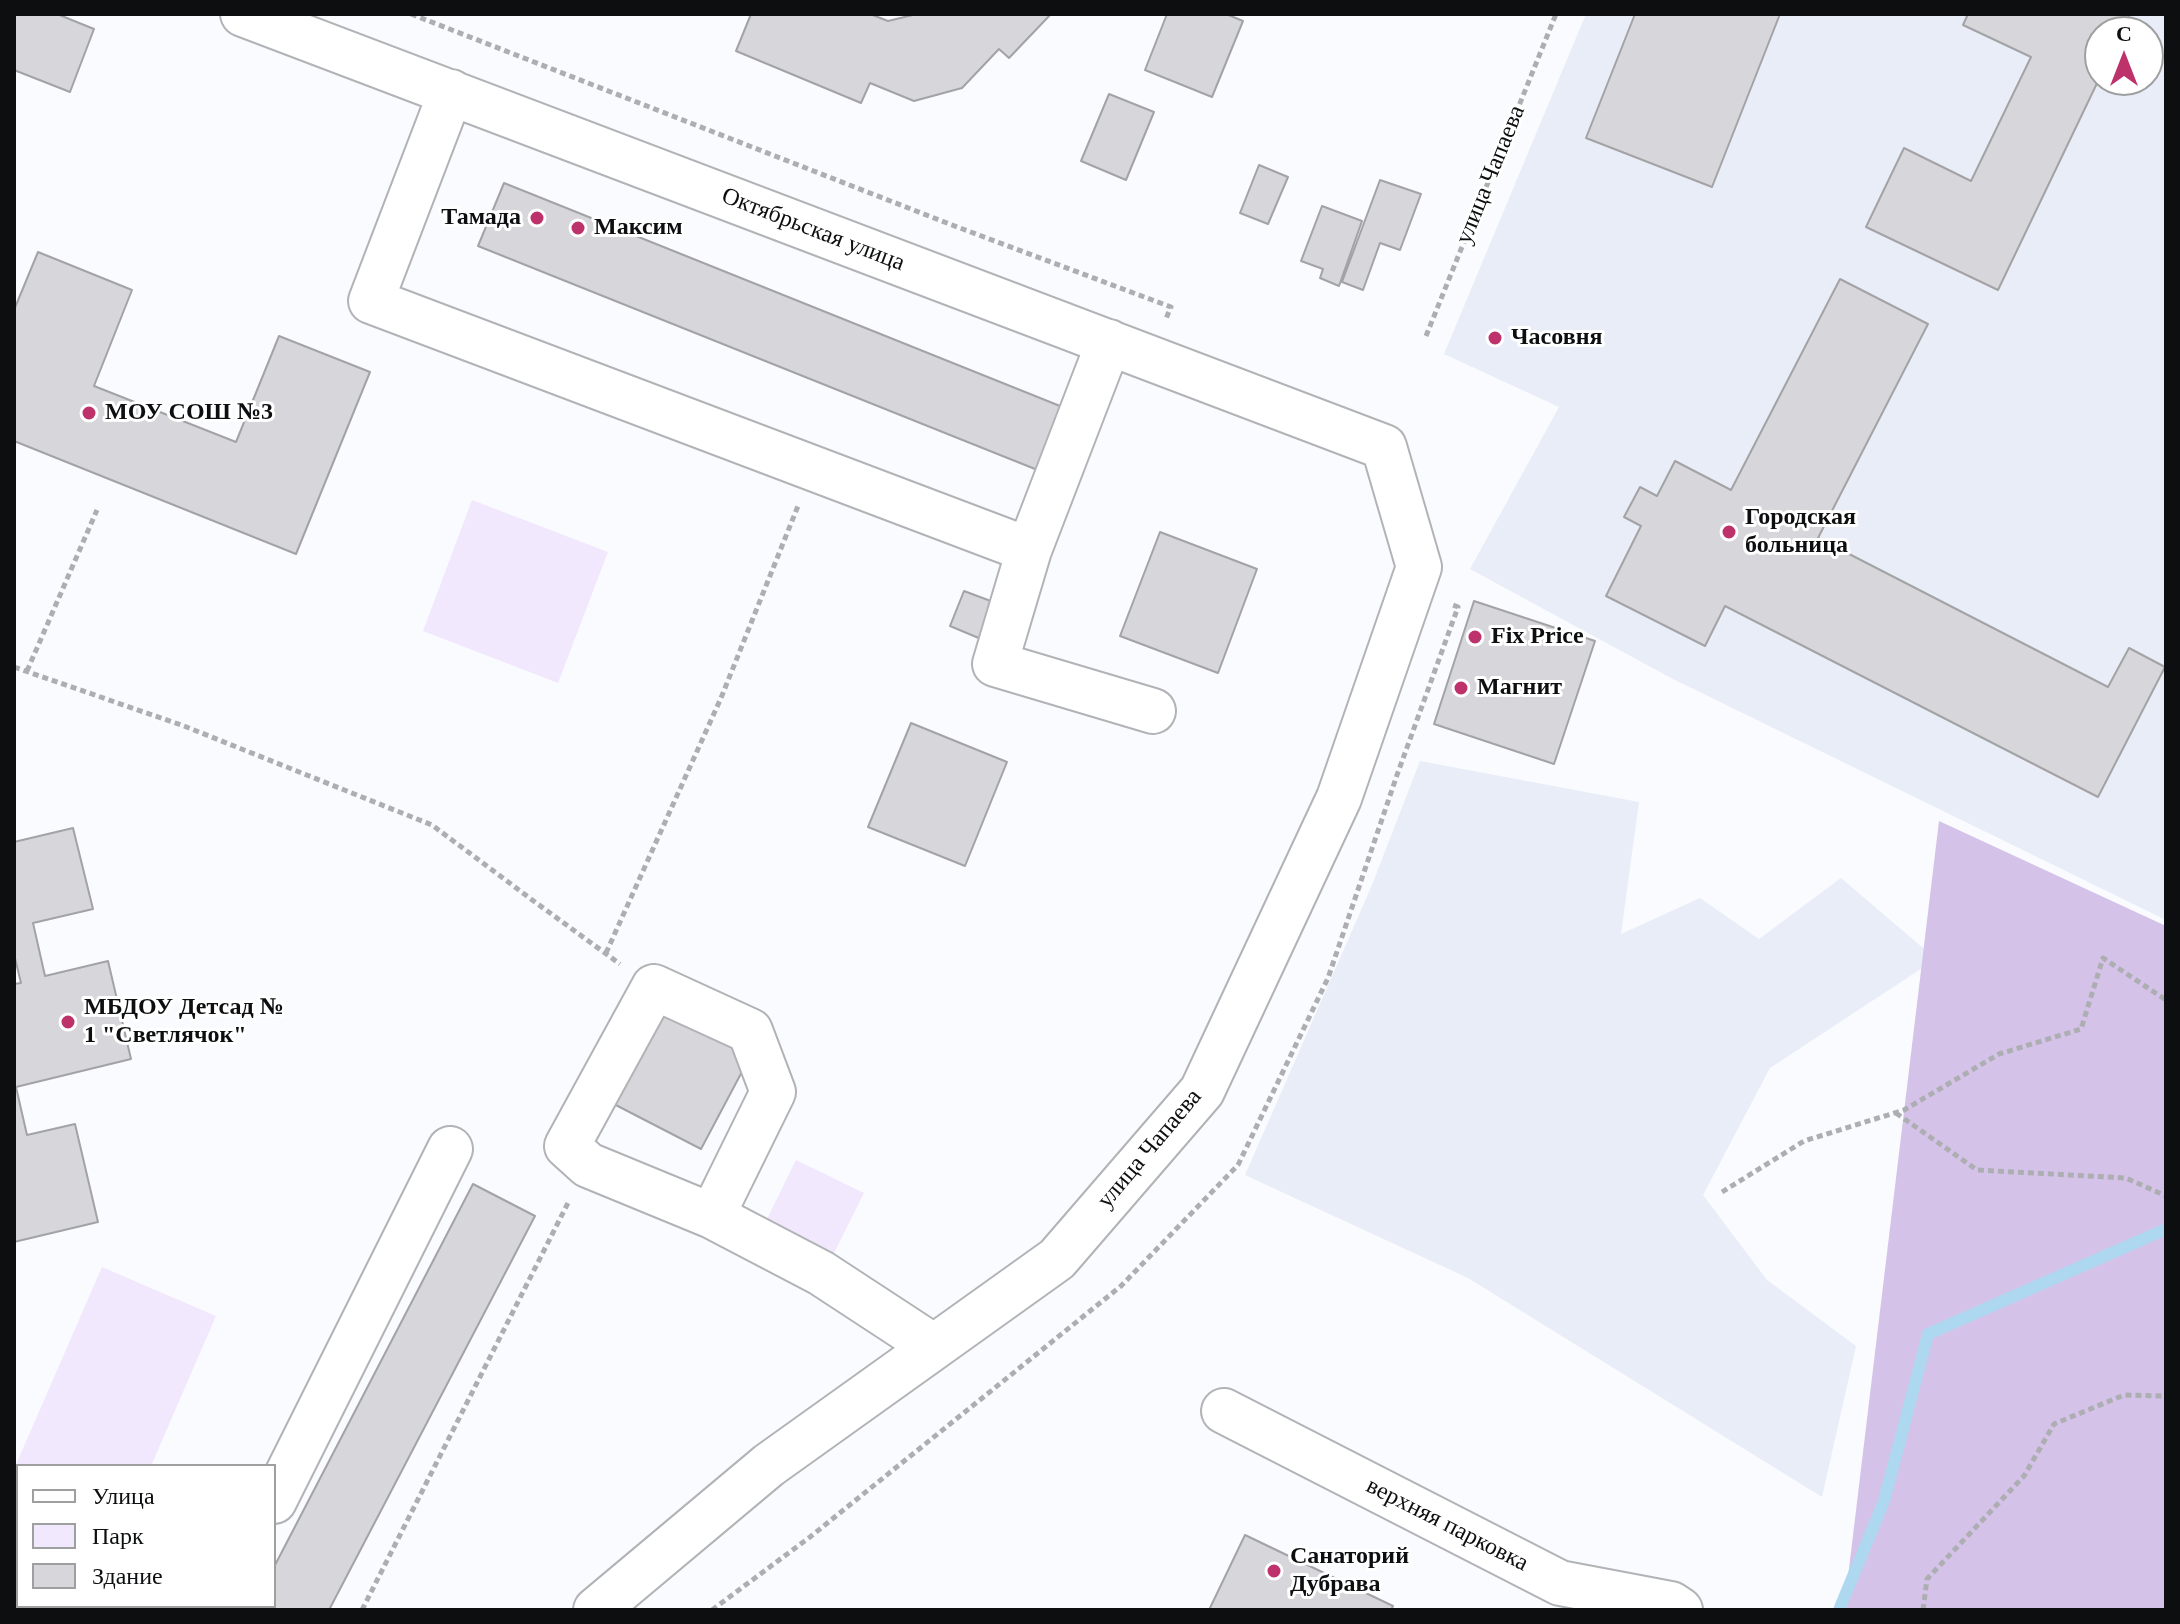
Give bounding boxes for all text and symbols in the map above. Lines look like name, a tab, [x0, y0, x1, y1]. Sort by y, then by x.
north arrow	[2084, 16, 2164, 96]
text: С	[2116, 21, 2132, 46]
street label: улица Чапаева	[1450, 101, 1532, 249]
street label: Октябрьская улица	[717, 182, 909, 278]
place label: Тамада	[441, 204, 521, 232]
marker: Тамада	[528, 209, 546, 227]
place label: Максим	[594, 214, 683, 242]
marker: Максим	[569, 219, 587, 237]
place label: Часовня	[1511, 324, 1602, 352]
marker: Часовня	[1486, 329, 1504, 347]
place label: МОУ СОШ №3	[105, 399, 273, 427]
marker: МОУ СОШ №3	[80, 404, 98, 422]
place label: Городская больница	[1745, 504, 1856, 560]
marker: Городская больница	[1720, 523, 1738, 541]
place label: Fix Price	[1491, 623, 1584, 651]
marker: Fix Price	[1466, 628, 1484, 646]
place label: Магнит	[1477, 674, 1562, 702]
marker: Магнит	[1452, 679, 1470, 697]
place label: МБДОУ Детсад № 1 "Светлячок"	[84, 994, 284, 1050]
marker: МБДОУ Детсад № 1 "Светлячок"	[59, 1013, 77, 1031]
street label: улица Чапаева	[1092, 1083, 1208, 1215]
legend	[16, 1464, 276, 1608]
street label: верхняя парковка	[1361, 1472, 1533, 1578]
text: Улица	[92, 1483, 155, 1509]
text: Парк	[92, 1523, 144, 1549]
place label: Санаторий Дубрава	[1290, 1543, 1409, 1599]
marker: Санаторий Дубрава	[1265, 1562, 1283, 1580]
text: Здание	[92, 1563, 163, 1589]

